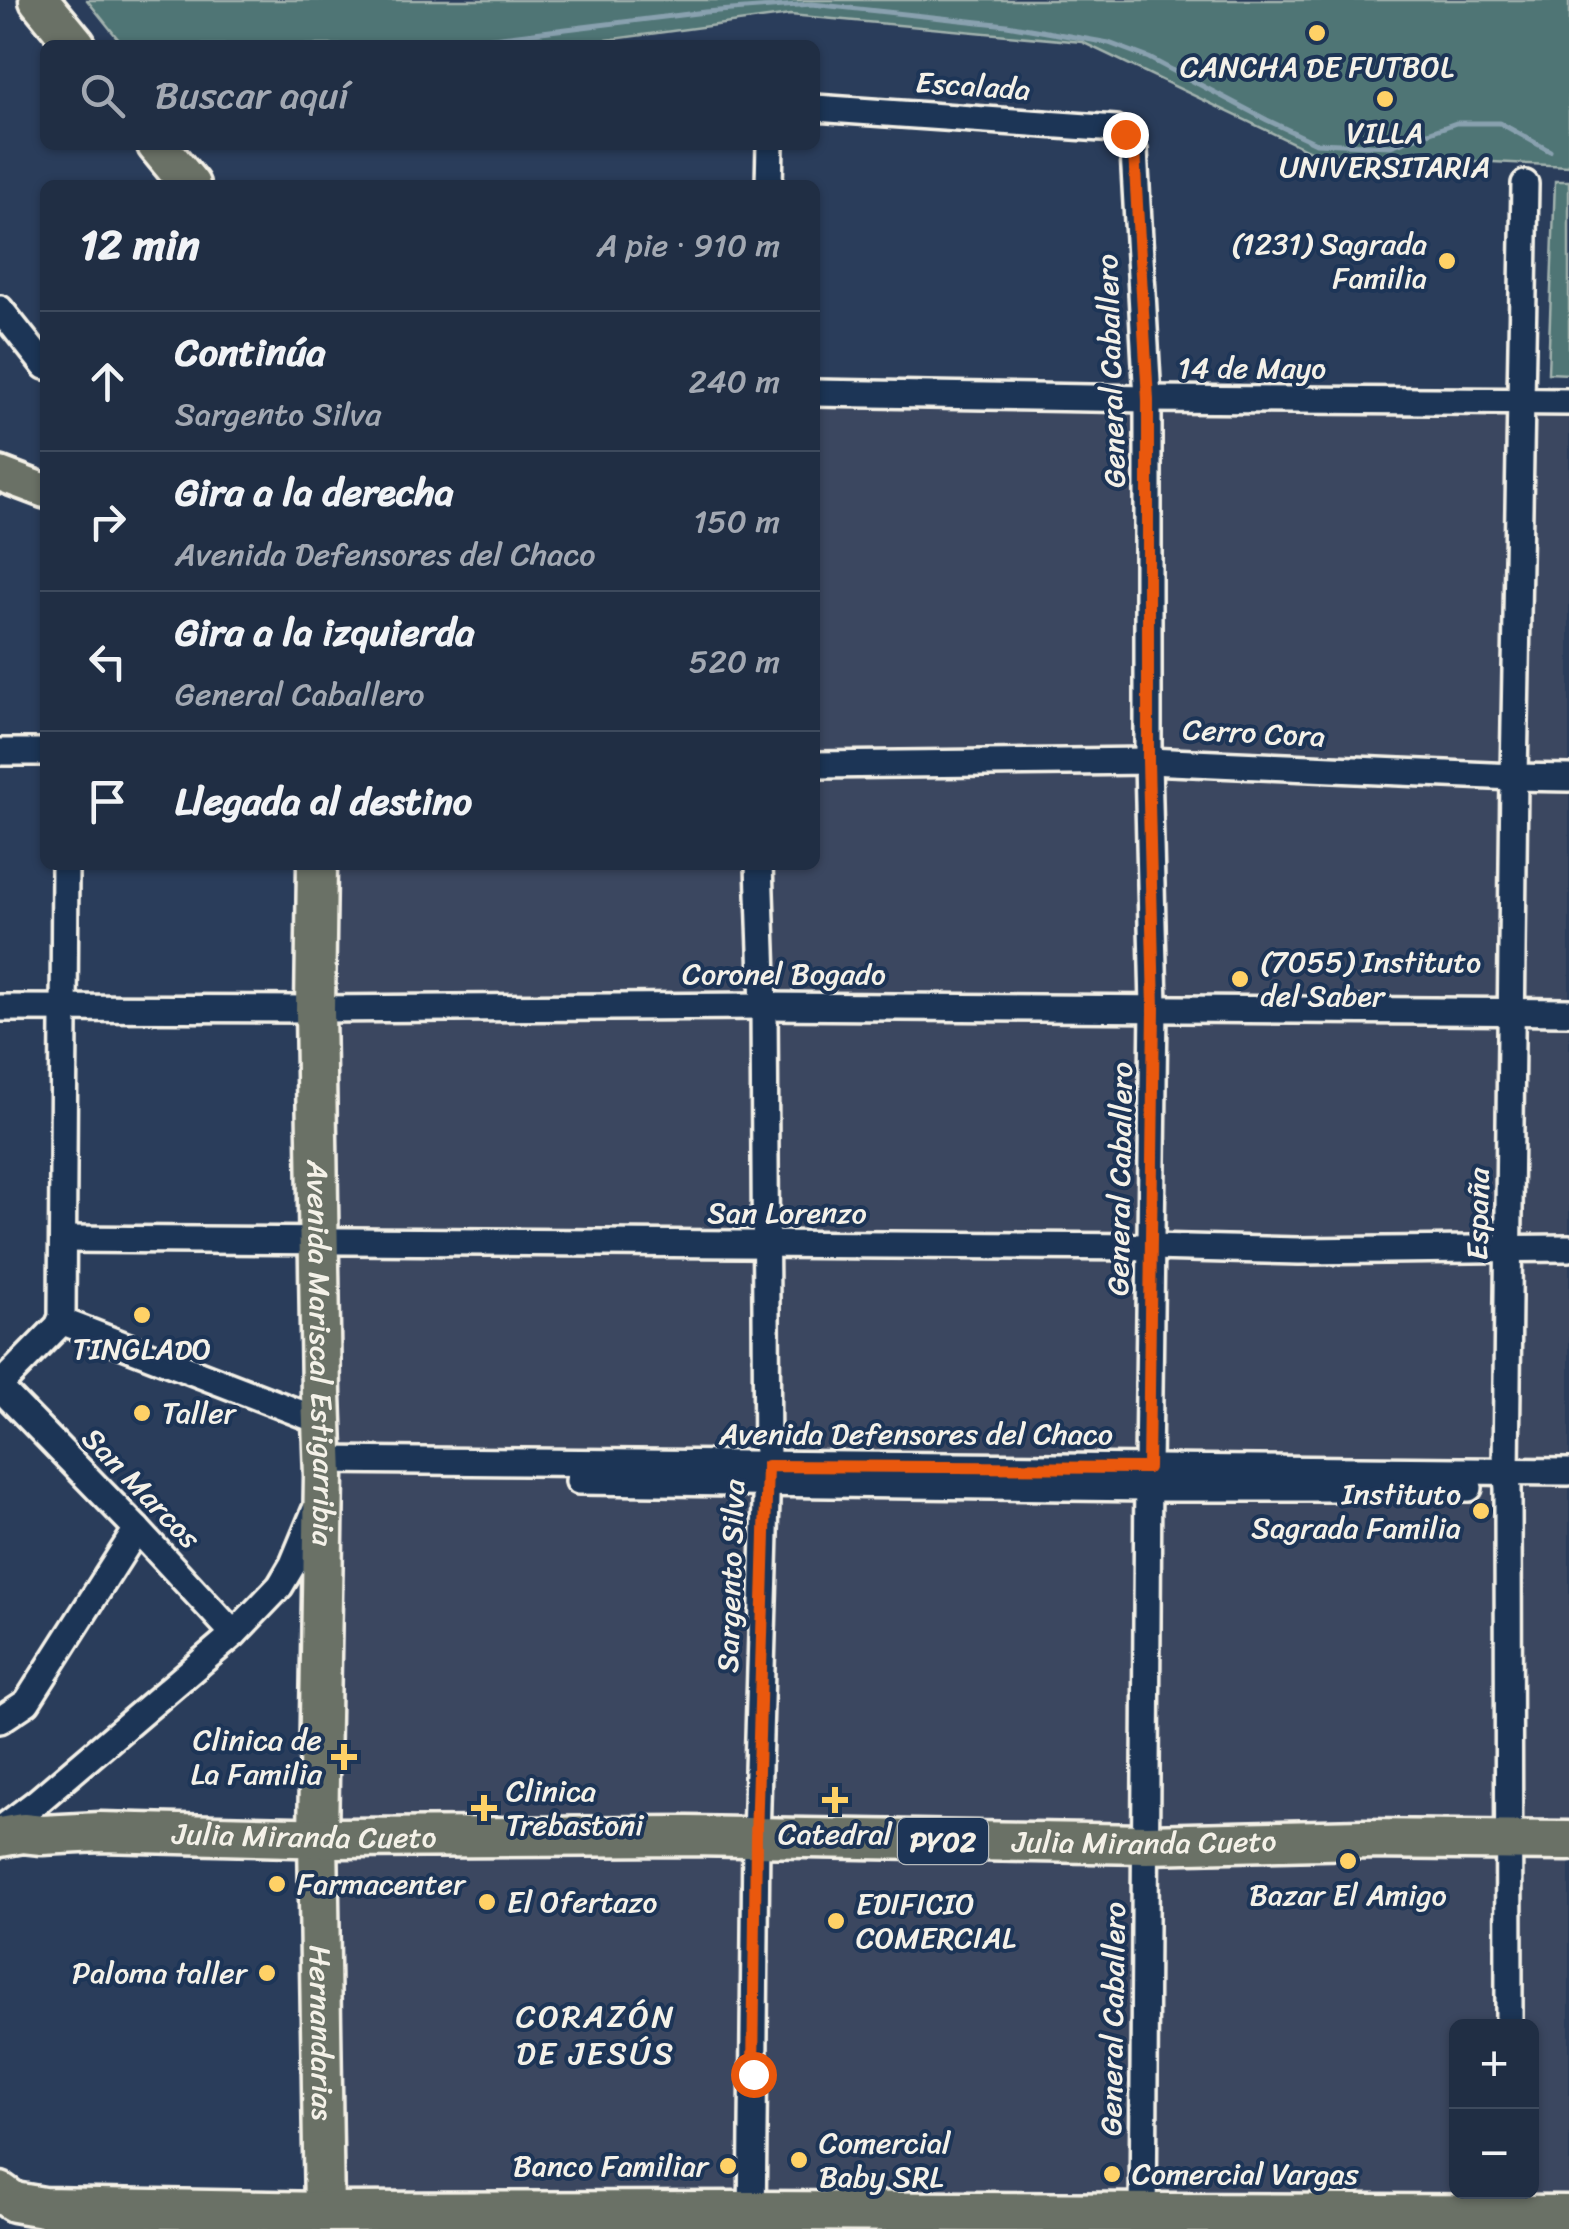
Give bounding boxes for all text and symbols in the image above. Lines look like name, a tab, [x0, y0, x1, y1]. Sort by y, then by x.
marker: CANCHA DE FUTBOL	[1306, 22, 1328, 44]
search box	[40, 40, 820, 150]
place label: CANCHA DE FUTBOL	[1180, 40, 1454, 94]
street label: Escalada	[914, 55, 1032, 117]
text: Buscar aquí	[155, 62, 349, 129]
icon: search	[75, 68, 130, 123]
marker: VILLA UNIVERSITARIA	[1374, 88, 1396, 110]
place label: VILLA UNIVERSITARIA	[1279, 106, 1491, 194]
route end	[1103, 112, 1149, 158]
text: 12 min	[80, 208, 200, 282]
text: A pie · 910 m	[597, 217, 780, 274]
place label: (1231) Sagrada Familia	[1231, 217, 1427, 305]
marker: (1231) Sagrada Familia	[1436, 250, 1458, 272]
street label: General Caballero	[1080, 253, 1142, 489]
text: Continúa	[175, 319, 326, 386]
street label: 14 de Mayo	[1178, 341, 1326, 395]
text: 240 m	[688, 353, 780, 410]
icon: ahead	[80, 354, 135, 409]
text: Sargento Silva	[175, 386, 381, 443]
text: Gira a la derecha	[175, 459, 454, 526]
text: 150 m	[694, 493, 780, 550]
icon: right	[80, 494, 135, 549]
text: Avenida Defensores del Chaco	[175, 526, 595, 583]
text: Gira a la izquierda	[175, 599, 475, 666]
text: 520 m	[689, 633, 780, 690]
icon: left	[80, 634, 135, 689]
text: General Caballero	[175, 666, 424, 723]
street label: Cerro Cora	[1181, 702, 1327, 764]
text: Llegada al destino	[175, 768, 472, 835]
icon: arrive	[80, 774, 135, 829]
place label: (7055) Instituto del Saber	[1260, 935, 1481, 1023]
street label: Coronel Bogado	[682, 947, 886, 1001]
marker: (7055) Instituto del Saber	[1229, 968, 1251, 990]
street label: General Caballero	[1091, 1062, 1149, 1296]
street label: Avenida Mariscal Estigarribia	[290, 1158, 351, 1547]
street label: España	[1450, 1166, 1506, 1261]
street label: San Lorenzo	[707, 1186, 867, 1240]
marker: TINGLADO	[131, 1304, 153, 1326]
place label: TINGLADO	[72, 1322, 212, 1376]
place label: Taller	[162, 1386, 238, 1440]
marker: Taller	[131, 1402, 153, 1424]
street label: Avenida Defensores del Chaco	[718, 1407, 1113, 1461]
street label: San Marcos	[68, 1414, 214, 1562]
place label: Instituto Sagrada Familia	[1251, 1467, 1461, 1555]
street label: Sargento Silva	[701, 1477, 761, 1674]
marker: Instituto Sagrada Familia	[1470, 1500, 1492, 1522]
place label: Clinica de La Familia	[191, 1713, 323, 1801]
marker: Clinica de La Familia	[331, 1744, 357, 1770]
place label: Clinica Trebastoni	[506, 1764, 645, 1852]
marker: Catedral	[824, 1789, 846, 1811]
marker: Clinica Trebastoni	[471, 1795, 497, 1821]
street label: Julia Miranda Cueto	[171, 1807, 437, 1865]
place label: Catedral	[778, 1807, 893, 1861]
street label: Julia Miranda Cueto	[1011, 1814, 1277, 1871]
road number: PY02	[898, 1818, 988, 1864]
marker: Bazar El Amigo	[1337, 1850, 1359, 1872]
place label: Farmacenter	[297, 1857, 467, 1911]
place label: Bazar El Amigo	[1249, 1868, 1447, 1922]
marker: Farmacenter	[266, 1873, 288, 1895]
place label: El Ofertazo	[507, 1875, 658, 1929]
place label: EDIFICIO COMERCIAL	[856, 1877, 1016, 1965]
marker: El Ofertazo	[476, 1891, 498, 1913]
street label: General Caballero	[1084, 1902, 1142, 2136]
marker: EDIFICIO COMERCIAL	[825, 1910, 847, 1932]
street label: Hernandarias	[293, 1945, 350, 2122]
place label: Paloma taller	[72, 1946, 249, 2000]
marker: Paloma taller	[256, 1962, 278, 1984]
district label: CORAZÓN DE JESÚS	[516, 1988, 676, 2082]
map controls	[1449, 2019, 1539, 2199]
button: +	[1449, 2019, 1539, 2109]
route start	[731, 2052, 777, 2098]
button: −	[1449, 2109, 1539, 2199]
place label: Comercial Baby SRL	[819, 2116, 952, 2204]
place label: Banco Familiar	[513, 2139, 710, 2193]
place label: Comercial Vargas	[1132, 2147, 1359, 2201]
marker: Comercial Baby SRL	[788, 2149, 810, 2171]
marker: Banco Familiar	[717, 2155, 739, 2177]
marker: Comercial Vargas	[1101, 2163, 1123, 2185]

